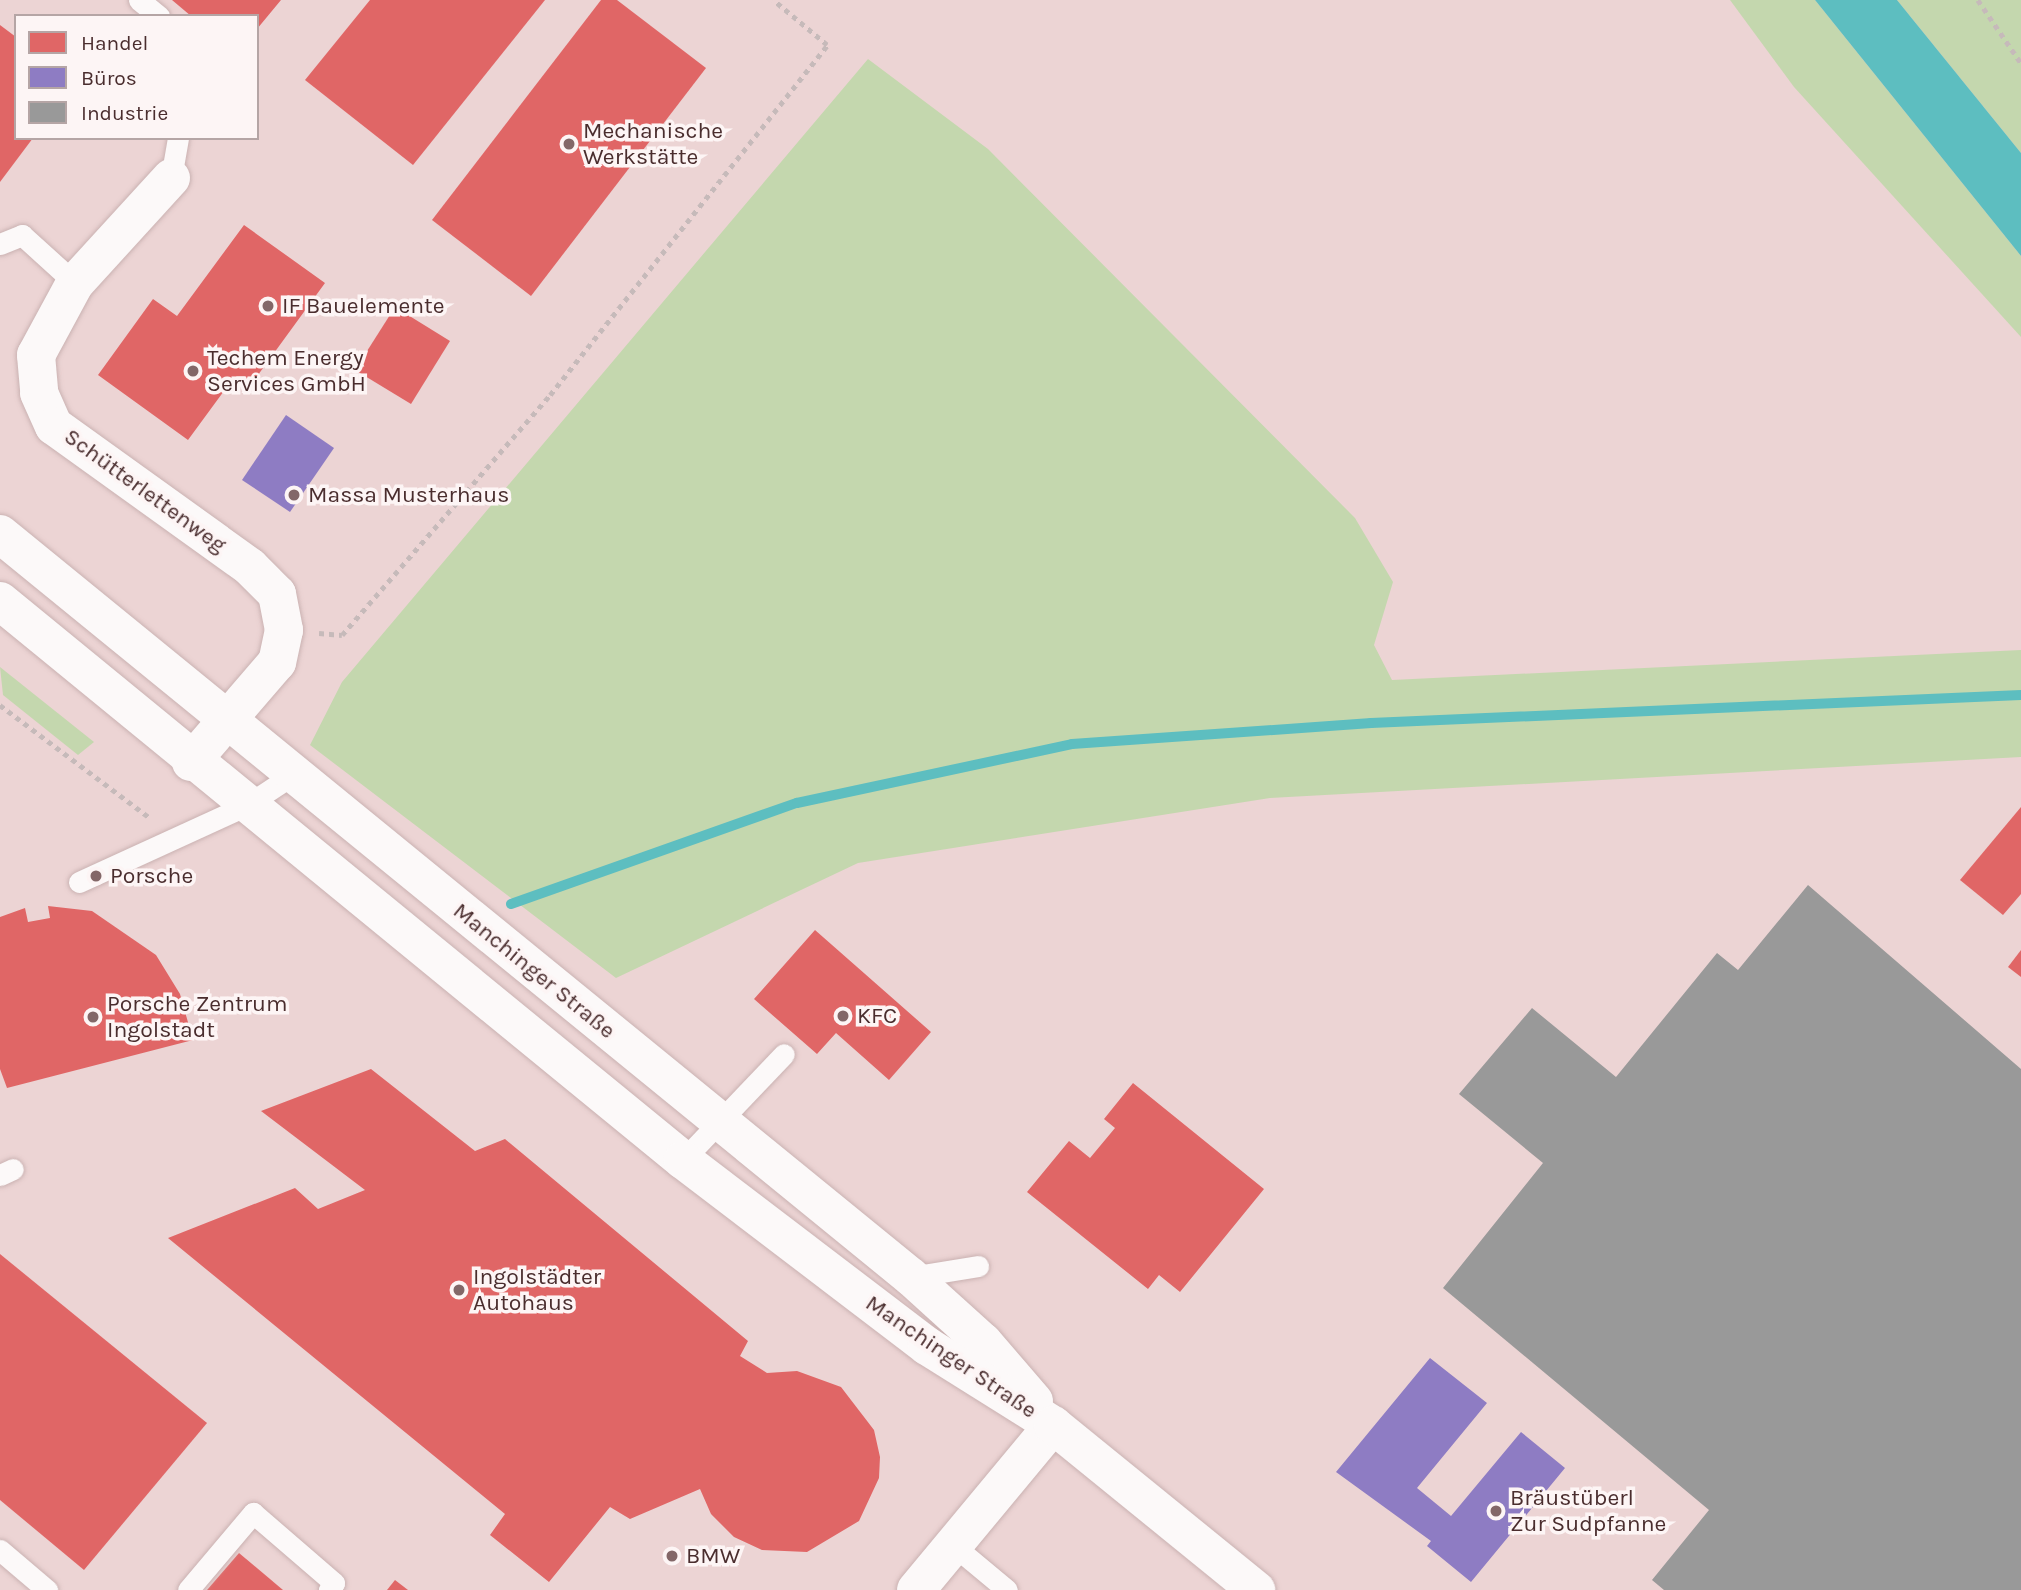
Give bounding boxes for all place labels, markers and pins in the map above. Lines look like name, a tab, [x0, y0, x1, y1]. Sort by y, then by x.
place label: Mechanische Werkstätte	[583, 117, 723, 171]
marker: Mechanische Werkstätte	[561, 136, 577, 152]
place label: IF Bauelemente	[282, 292, 445, 320]
marker: IF Bauelemente	[260, 298, 276, 314]
place label: Techem Energy Services GmbH	[207, 344, 366, 398]
marker: Techem Energy Services GmbH	[185, 363, 201, 379]
place label: Massa Musterhaus	[308, 481, 509, 509]
marker: Massa Musterhaus	[286, 487, 302, 503]
place label: Porsche	[110, 862, 193, 890]
marker: Porsche	[88, 868, 104, 884]
place label: Porsche Zentrum Ingolstadt	[107, 990, 287, 1044]
place label: KFC	[857, 1002, 897, 1030]
marker: KFC	[835, 1008, 851, 1024]
marker: Porsche Zentrum Ingolstadt	[85, 1009, 101, 1025]
place label: Ingolstädter Autohaus	[473, 1263, 601, 1317]
marker: Ingolstädter Autohaus	[451, 1282, 467, 1298]
place label: Bräustüberl Zur Sudpfanne	[1510, 1484, 1666, 1538]
marker: Bräustüberl Zur Sudpfanne	[1488, 1503, 1504, 1519]
place label: BMW	[686, 1542, 740, 1570]
marker: BMW	[664, 1548, 680, 1564]

